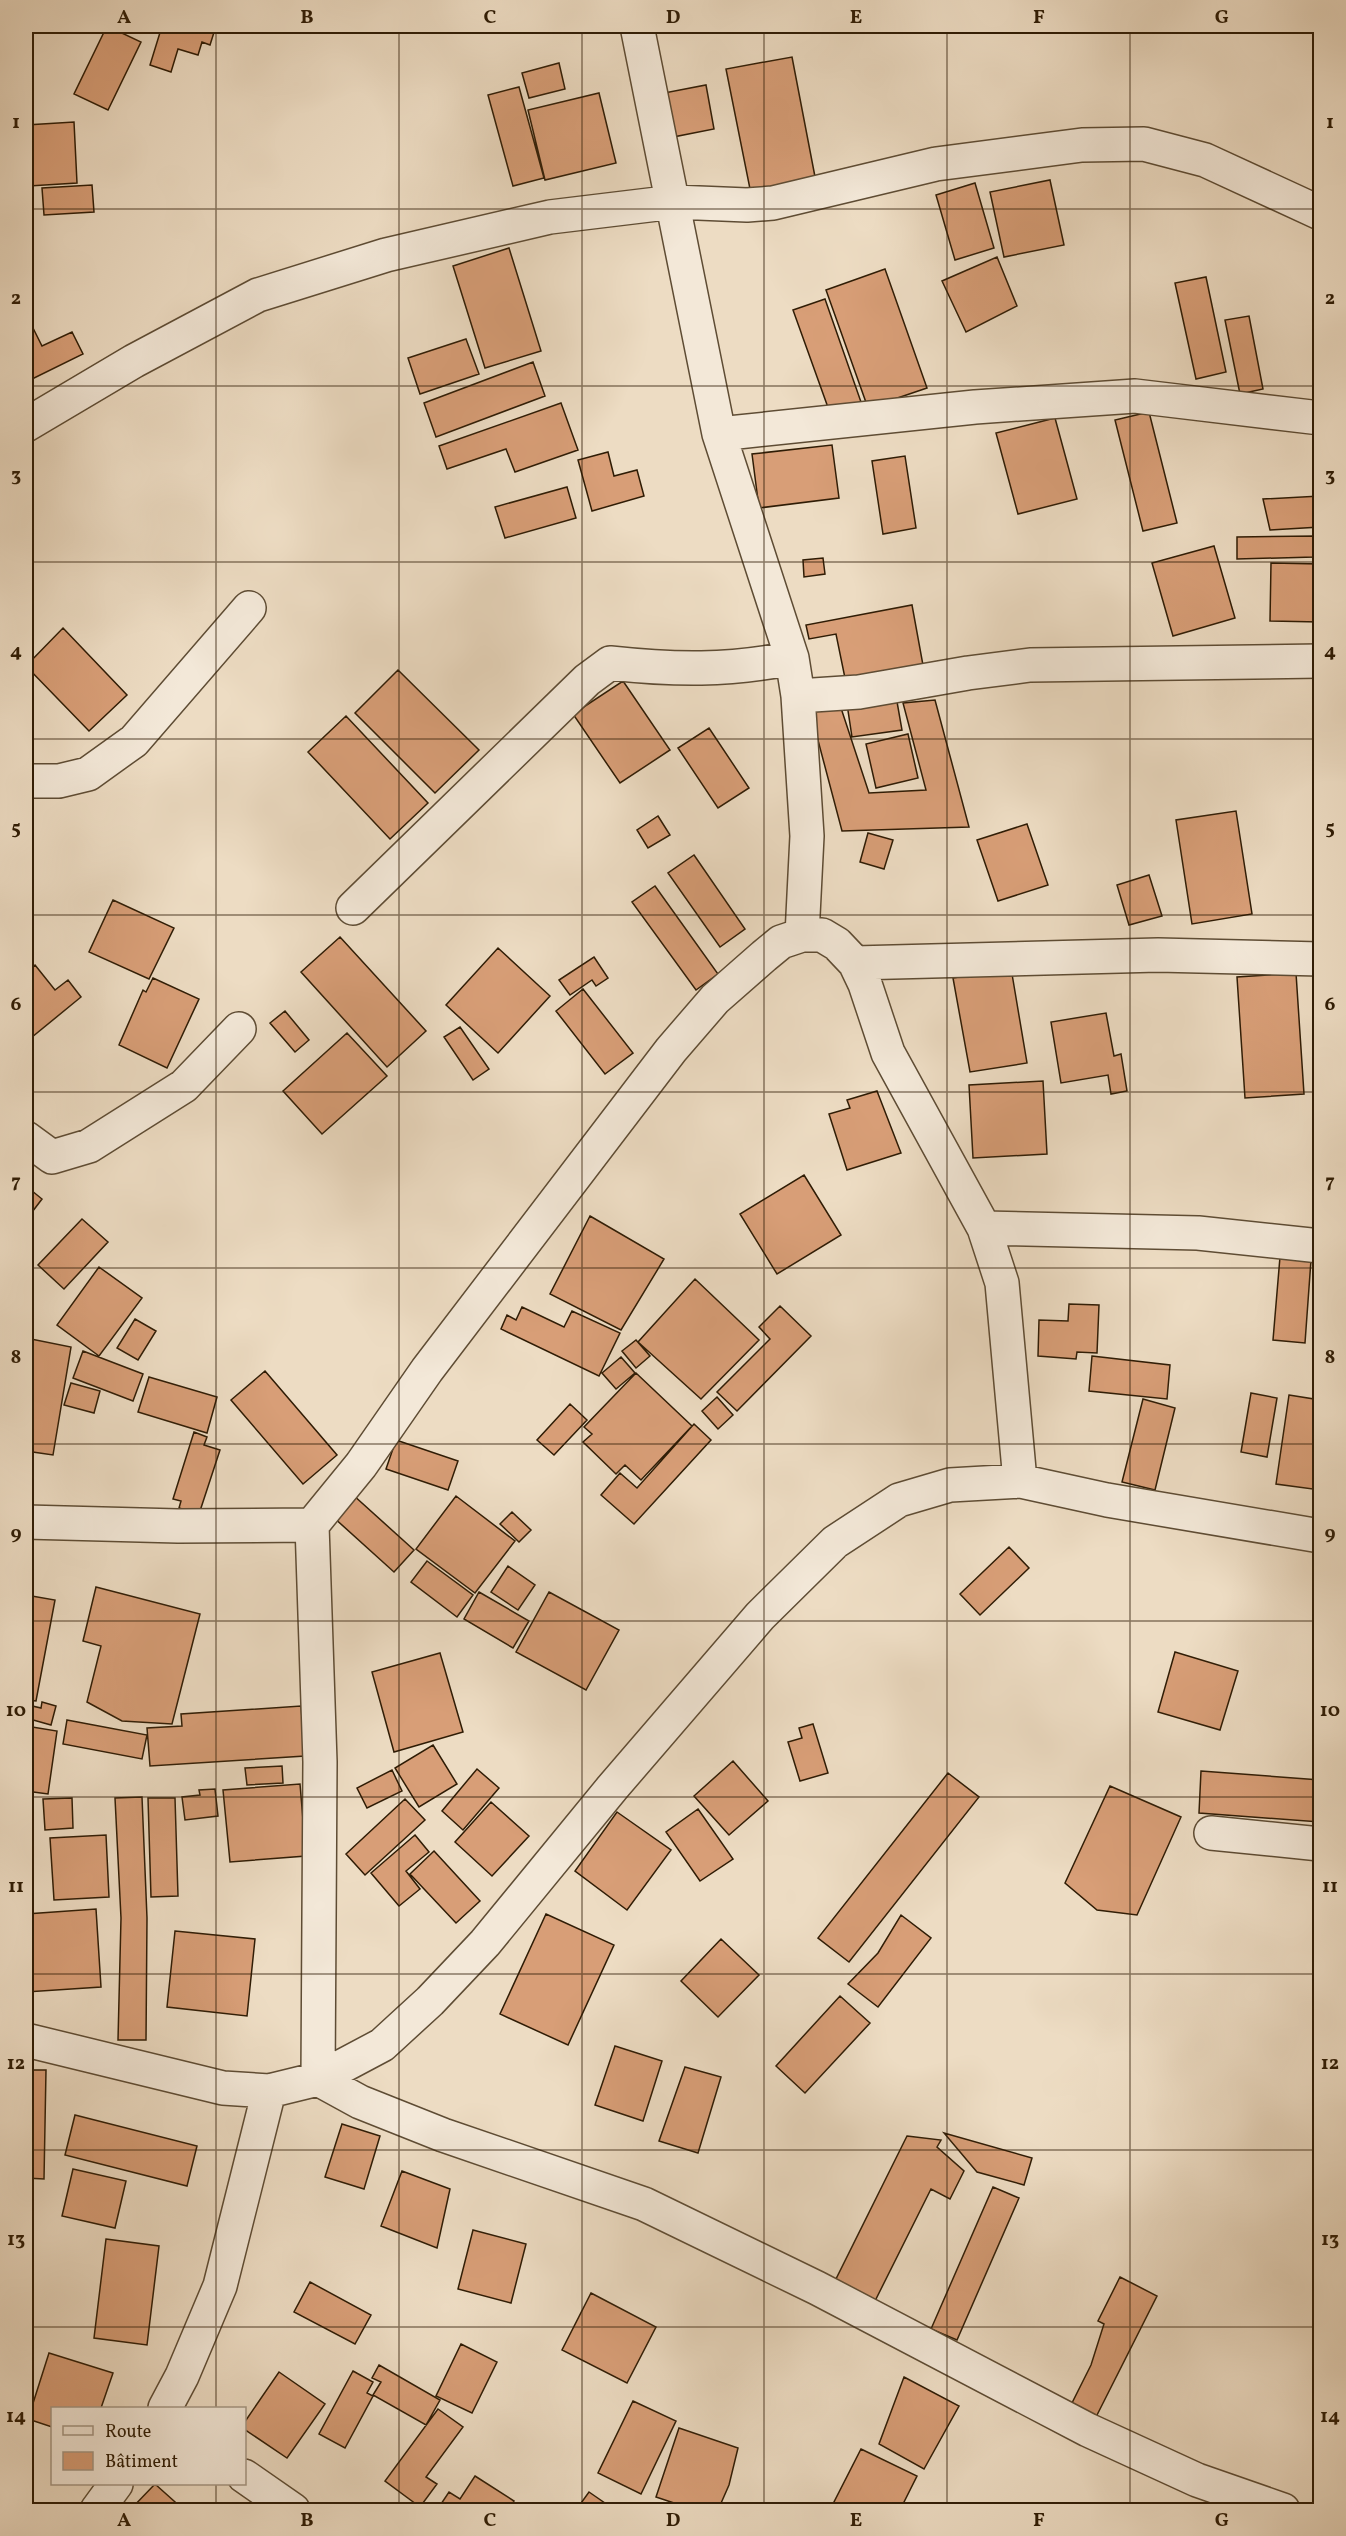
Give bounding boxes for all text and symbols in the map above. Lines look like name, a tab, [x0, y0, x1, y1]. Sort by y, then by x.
text: A	[117, 4, 131, 32]
text: B	[300, 4, 314, 32]
text: C	[484, 4, 497, 32]
text: D	[666, 4, 680, 32]
text: E	[850, 4, 862, 32]
text: F	[1033, 4, 1045, 32]
text: G	[1215, 4, 1229, 32]
text: 1	[12, 109, 20, 137]
text: 1	[1326, 109, 1334, 137]
text: 2	[11, 285, 21, 313]
text: 2	[1325, 285, 1335, 313]
text: 3	[11, 462, 21, 490]
text: 3	[1325, 462, 1335, 490]
text: 4	[10, 638, 22, 666]
text: 4	[1324, 638, 1336, 666]
text: 5	[11, 815, 21, 843]
text: 5	[1325, 815, 1335, 843]
text: 6	[11, 991, 22, 1019]
text: 6	[1325, 991, 1336, 1019]
text: 7	[11, 1168, 21, 1196]
text: 7	[1325, 1168, 1335, 1196]
text: 8	[11, 1344, 21, 1372]
text: 8	[1325, 1344, 1335, 1372]
text: 9	[10, 1520, 22, 1548]
text: 9	[1324, 1520, 1336, 1548]
text: 10	[6, 1697, 26, 1725]
text: 10	[1320, 1697, 1340, 1725]
text: 11	[8, 1873, 24, 1901]
text: 11	[1322, 1873, 1338, 1901]
text: 12	[7, 2050, 25, 2078]
text: 12	[1321, 2050, 1339, 2078]
text: 13	[7, 2226, 25, 2254]
text: 13	[1321, 2226, 1339, 2254]
text: 14	[6, 2403, 26, 2431]
text: 14	[1320, 2403, 1340, 2431]
legend	[51, 2407, 246, 2485]
text: Route	[105, 2420, 151, 2445]
text: Bâtiment	[105, 2450, 178, 2475]
text: A	[117, 2507, 131, 2535]
text: B	[300, 2507, 314, 2535]
text: C	[484, 2507, 497, 2535]
text: D	[666, 2507, 680, 2535]
text: E	[850, 2507, 862, 2535]
text: F	[1033, 2507, 1045, 2535]
text: G	[1215, 2507, 1229, 2535]

